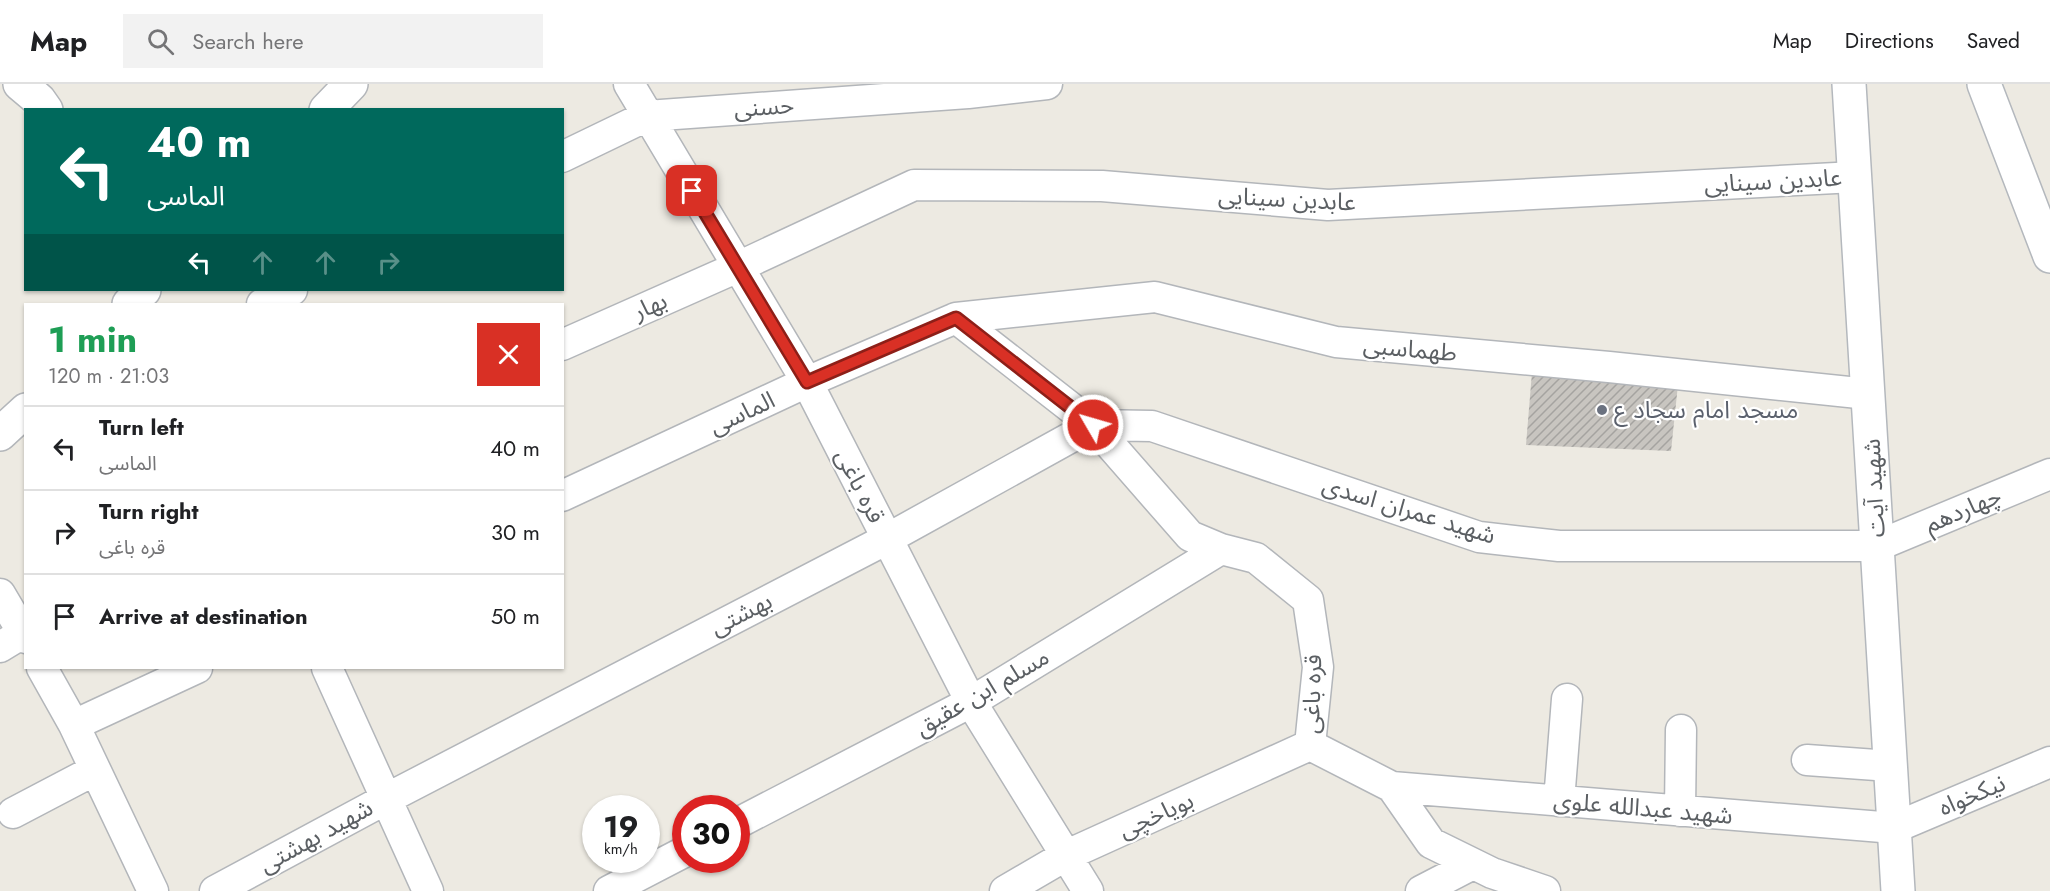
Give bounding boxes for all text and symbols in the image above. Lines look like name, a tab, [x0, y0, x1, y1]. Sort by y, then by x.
search box	[123, 14, 543, 68]
text: Map	[30, 21, 87, 62]
icon: search	[144, 25, 177, 58]
text: Search here	[192, 25, 304, 57]
text: Map	[1773, 26, 1812, 56]
text: Directions	[1845, 26, 1934, 56]
text: Saved	[1967, 26, 2020, 56]
street label: حسنی	[733, 87, 795, 126]
text: 40 m	[147, 112, 251, 173]
icon: left	[48, 132, 126, 210]
street label: عابدین سینایی	[1703, 159, 1843, 202]
pin	[666, 165, 717, 216]
icon: arrive	[675, 174, 708, 207]
text: الماسی	[147, 176, 225, 215]
street label: عابدین سینایی	[1217, 177, 1357, 220]
icon: left	[183, 246, 216, 279]
icon: ahead	[246, 246, 279, 279]
icon: ahead	[309, 246, 342, 279]
icon: right	[372, 246, 405, 279]
street label: بهار	[626, 283, 673, 329]
text: 1 min	[48, 313, 137, 365]
button: close	[477, 323, 540, 386]
street label: طهماسبی	[1362, 327, 1458, 370]
text: 120 m · 21:03	[48, 362, 169, 391]
street label: الماسی	[703, 382, 781, 443]
place label: مسجد امام سجاد ع	[1614, 392, 1798, 428]
position arrow	[1061, 393, 1125, 457]
marker: مسجد امام سجاد ع	[1595, 403, 1609, 417]
text: Turn left	[99, 411, 184, 443]
icon: left	[48, 432, 81, 465]
text: 40 m	[490, 432, 540, 464]
street label: شهید آیت	[1853, 438, 1894, 538]
street label: قره باغی	[827, 442, 894, 529]
text: الماسی	[99, 449, 157, 478]
street label: شهید عمران اسدی	[1318, 467, 1500, 553]
street label: چهاردهم	[1919, 478, 2007, 541]
text: Turn right	[99, 495, 199, 527]
icon: right	[48, 516, 81, 549]
text: 30 m	[491, 516, 540, 548]
text: قره باغی	[99, 533, 165, 562]
street label: بهشتی	[704, 583, 778, 644]
icon: arrive	[48, 600, 81, 633]
text: Arrive at destination	[99, 600, 308, 632]
text: 50 m	[491, 600, 540, 632]
street label: مسلم ابن عقیق	[908, 639, 1055, 744]
street label: قره باغی	[1293, 654, 1330, 734]
street label: نیکخواه	[1933, 765, 2011, 824]
street label: بویاخچی	[1113, 782, 1199, 847]
street label: شهید عبدالله علوی	[1552, 782, 1734, 833]
street label: شهید بهشتی	[252, 790, 379, 881]
speed limit sign: 30	[672, 795, 750, 873]
text: 19	[603, 805, 639, 848]
text: km/h	[604, 838, 638, 860]

